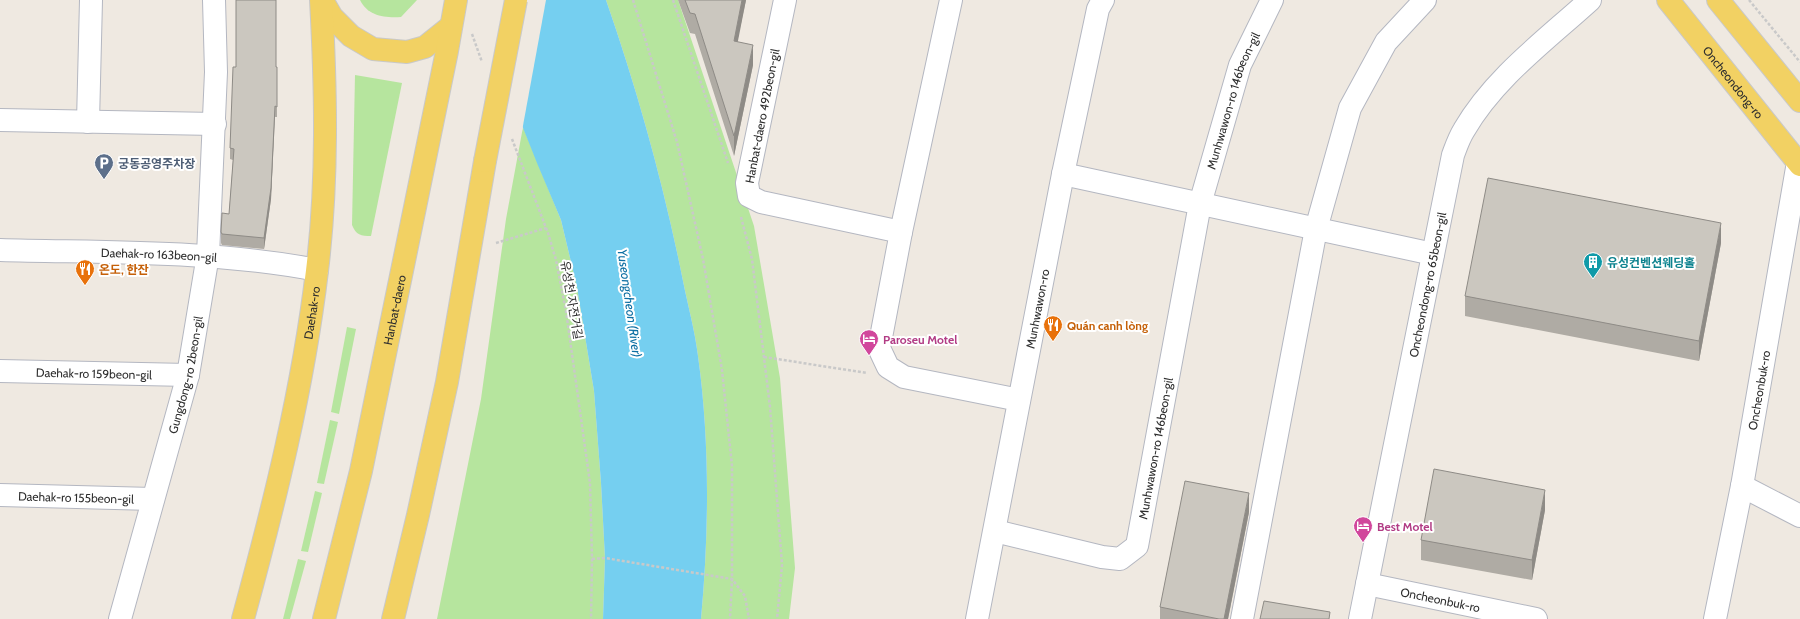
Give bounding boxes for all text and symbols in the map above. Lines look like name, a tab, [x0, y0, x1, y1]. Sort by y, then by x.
street label: Munhwawon-ro 146beon-gil	[1203, 29, 1263, 171]
street label: Oncheondong-ro	[1700, 43, 1767, 122]
street label: Hanbat-daero 492beon-gil	[742, 47, 782, 184]
parking icon: 궁동공영주차장	[93, 152, 115, 180]
place label: 궁동공영주차장	[118, 156, 195, 171]
street label: Oncheondong-ro 65beon-gil	[1405, 211, 1449, 358]
street label: Daehak-ro 163beon-gil	[101, 244, 218, 264]
water label: Yuseongcheon (River)	[614, 248, 646, 358]
building icon: 유성컨벤션웨딩홀	[1582, 251, 1604, 279]
place label: 유성컨벤션웨딩홀	[1607, 255, 1695, 270]
restaurant icon: 온도, 한잔	[74, 258, 96, 286]
street label: 유성천 자전거길	[558, 259, 586, 341]
place label: 온도, 한잔	[99, 262, 149, 277]
street label: Munhwawon-ro	[1022, 267, 1052, 350]
street label: Hanbat-daero	[380, 273, 409, 346]
street label: Daehak-ro	[300, 285, 323, 340]
restaurant icon: Quán canh lòng	[1042, 314, 1064, 342]
street label: Gungdong-ro 2beon-gil	[165, 315, 205, 435]
place label: Quán canh lòng	[1067, 318, 1148, 333]
hotel icon: Paroseu Motel	[858, 328, 880, 356]
place label: Paroseu Motel	[883, 332, 957, 347]
street label: Oncheonbuk-ro	[1744, 349, 1773, 431]
street label: Daehak-ro 159beon-gil	[36, 364, 152, 382]
street label: Munhwawon-ro 146beon-gil	[1135, 376, 1175, 520]
street label: Daehak-ro 155beon-gil	[18, 488, 134, 506]
hotel icon: Best Motel	[1352, 515, 1374, 543]
place label: Best Motel	[1377, 519, 1433, 534]
street label: Oncheonbuk-ro	[1399, 584, 1482, 615]

